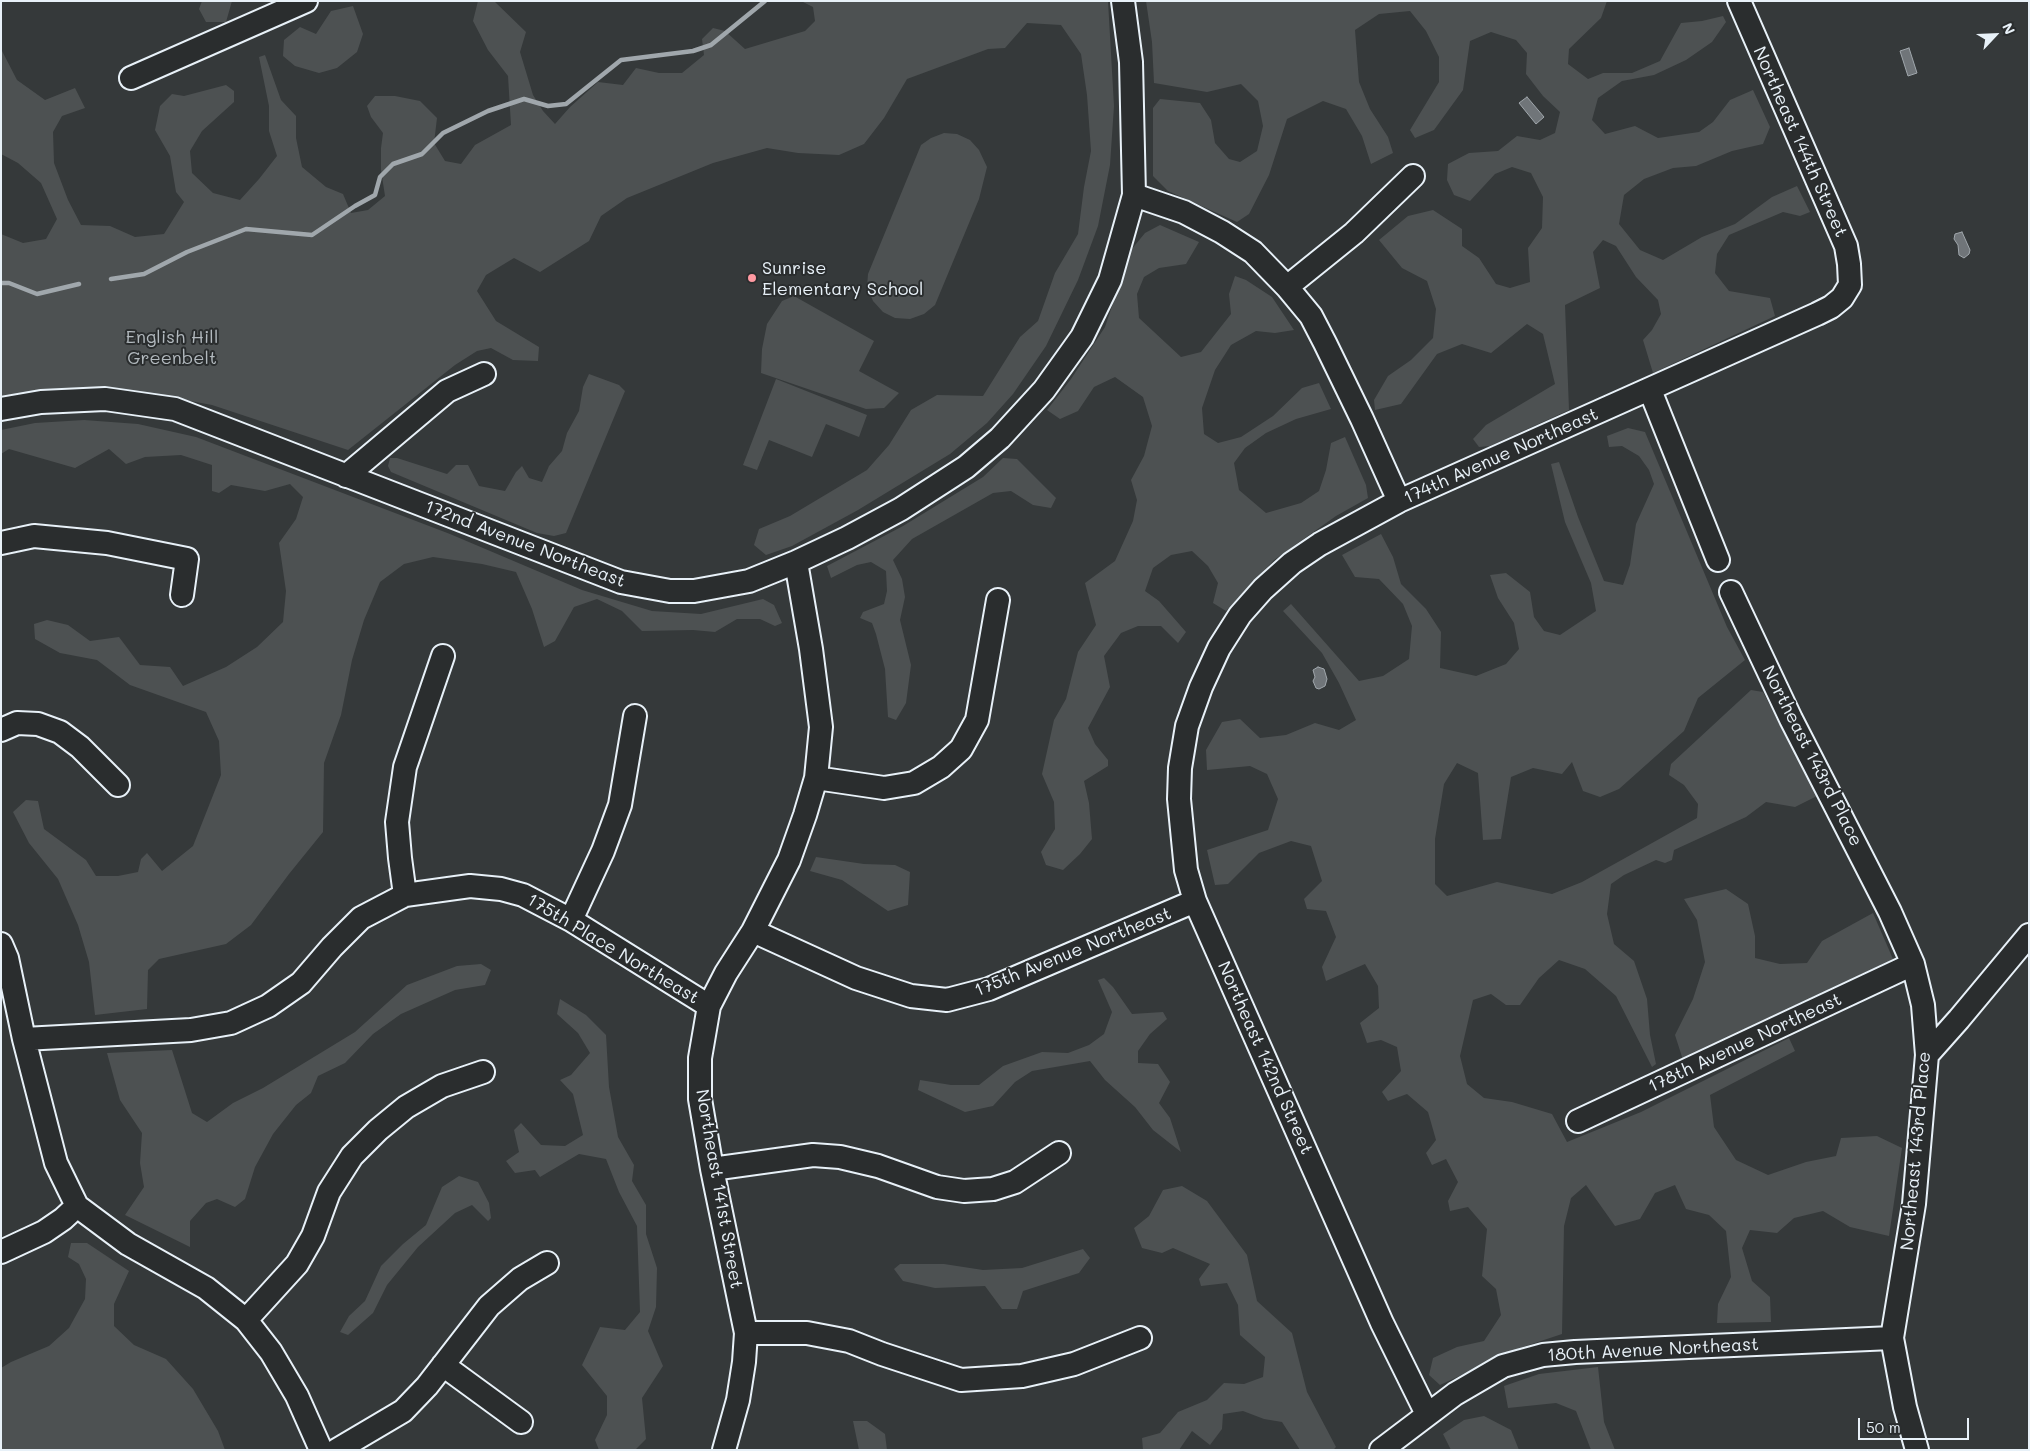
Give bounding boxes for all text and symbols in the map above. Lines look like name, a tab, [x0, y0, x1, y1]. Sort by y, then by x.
north arrow	[1970, 10, 2020, 60]
text: N	[1998, 20, 2020, 37]
street label: Northeast 144th Street	[1748, 43, 1852, 241]
place label: Sunrise Elementary School	[762, 257, 923, 300]
marker: Sunrise Elementary School	[746, 272, 758, 284]
park label: English Hill Greenbelt	[126, 326, 218, 368]
street label: 174th Avenue Northeast	[1400, 403, 1602, 509]
street label: 172nd Avenue Northeast	[422, 496, 628, 592]
street label: Northeast 143rd Place	[1757, 662, 1867, 850]
street label: 175th Place Northeast	[523, 889, 703, 1009]
street label: 175th Avenue Northeast	[971, 903, 1175, 1001]
street label: Northeast 142nd Street	[1213, 958, 1317, 1158]
street label: 178th Avenue Northeast	[1645, 989, 1845, 1097]
street label: Northeast 143rd Place	[1897, 1051, 1935, 1251]
street label: Northeast 141st Street	[691, 1088, 747, 1290]
street label: 180th Avenue Northeast	[1547, 1334, 1759, 1366]
scale bar	[1860, 1408, 1971, 1440]
text: 50 m	[1866, 1417, 1901, 1437]

